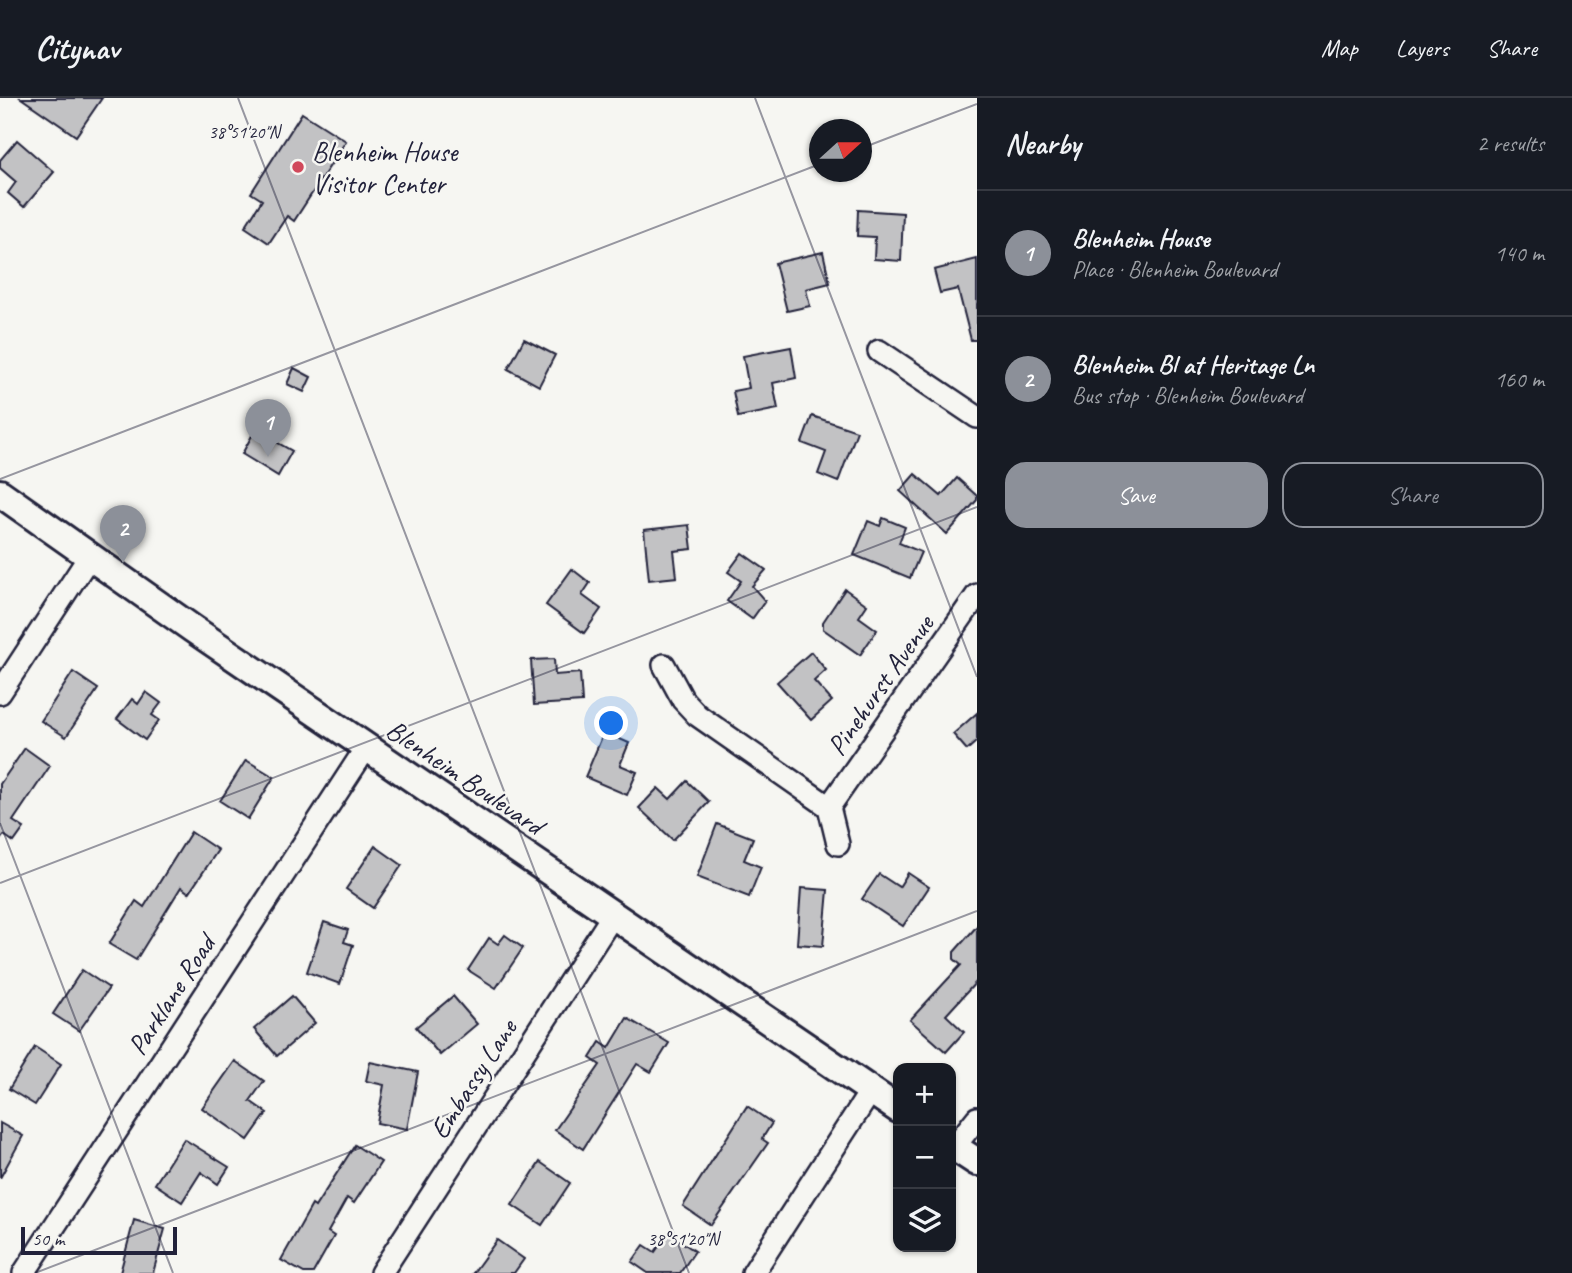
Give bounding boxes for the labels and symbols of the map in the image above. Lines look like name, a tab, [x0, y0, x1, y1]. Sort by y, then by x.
north arrow	[809, 119, 872, 182]
text: 38°51'20"N	[209, 121, 283, 143]
place label: Blenheim House Visitor Center	[312, 134, 459, 201]
marker: Blenheim House Visitor Center	[290, 159, 306, 175]
pin: 1	[245, 399, 291, 457]
pin: 2	[100, 505, 146, 563]
street label: Pinehurst Avenue	[819, 606, 942, 762]
your location	[594, 706, 628, 740]
street label: Blenheim Boulevard	[380, 712, 554, 845]
street label: Parklane Road	[119, 925, 225, 1061]
street label: Embassy Lane	[422, 1011, 526, 1145]
scale bar	[21, 1224, 177, 1256]
text: 38°51'20"N	[648, 1228, 722, 1250]

